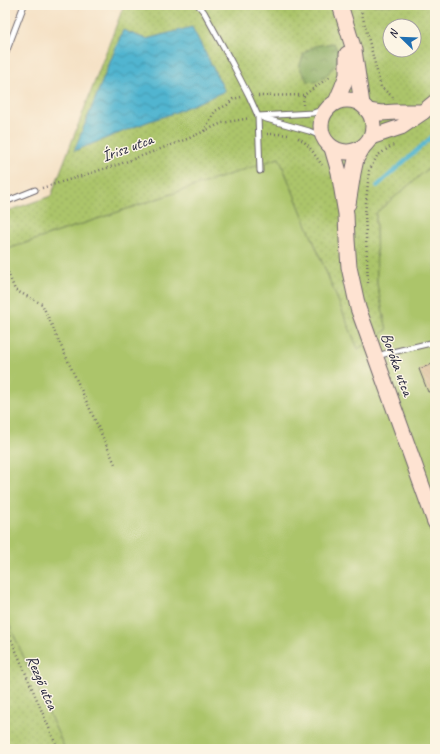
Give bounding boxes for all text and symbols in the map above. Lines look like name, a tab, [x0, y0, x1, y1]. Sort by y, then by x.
north arrow	[382, 18, 422, 58]
text: N	[385, 26, 401, 40]
street label: Írisz utca	[99, 129, 157, 166]
street label: Boróka utca	[376, 330, 418, 400]
street label: Rezgő utca	[22, 652, 63, 714]

